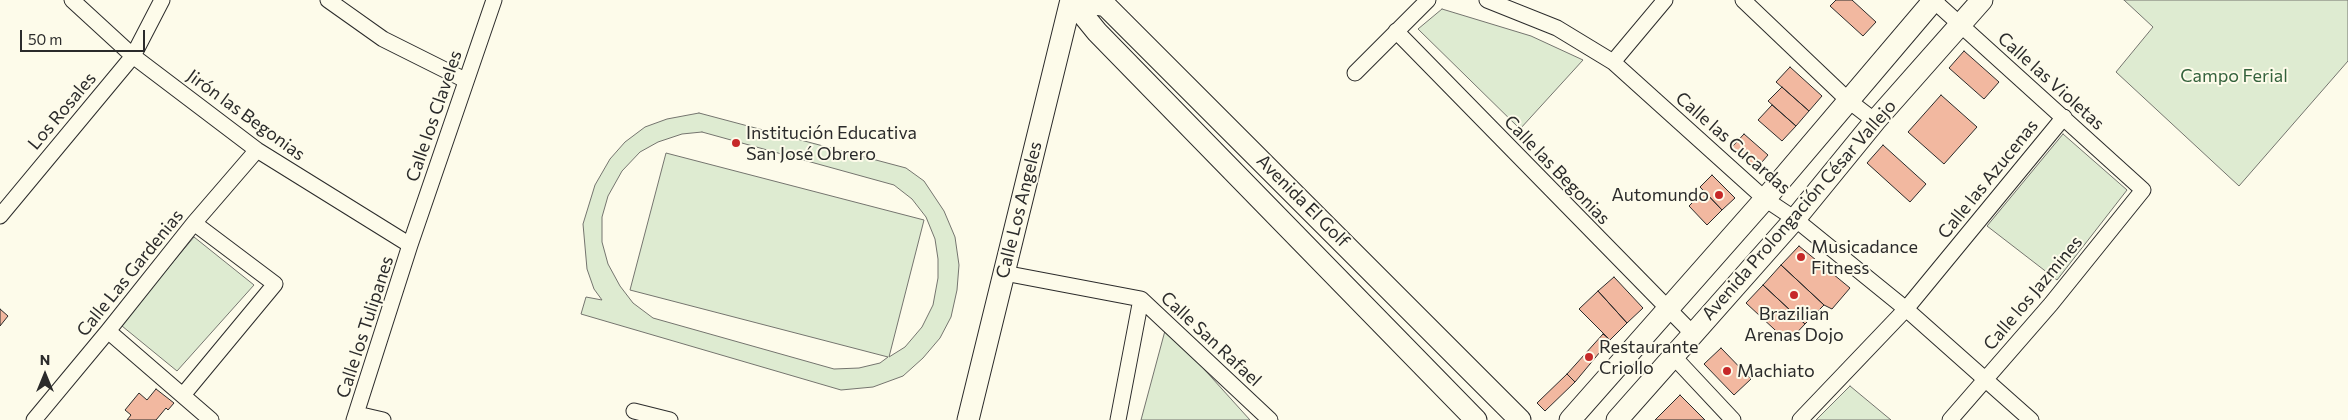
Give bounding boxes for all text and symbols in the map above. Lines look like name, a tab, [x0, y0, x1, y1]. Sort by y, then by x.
scale bar	[22, 20, 148, 52]
street label: Calle las Violetas	[1993, 27, 2109, 135]
text: 50 m	[28, 30, 62, 48]
street label: Calle los Claveles	[401, 48, 467, 184]
street label: Jirón las Begonias	[183, 65, 309, 165]
park label: Campo Ferial	[2180, 65, 2288, 87]
street label: Los Rosales	[23, 68, 101, 154]
street label: Calle las Cucardas	[1671, 87, 1795, 199]
street label: Avenida Prolongación César Vallejo	[1697, 95, 1901, 325]
street label: Calle las Begonias	[1499, 111, 1615, 229]
street label: Calle las Azucenas	[1933, 115, 2043, 243]
place label: Institución Educativa San José Obrero	[746, 122, 917, 164]
marker: Institución Educativa San José Obrero	[730, 137, 742, 149]
street label: Calle Los Angeles	[992, 139, 1046, 281]
street label: Avenida El Golf	[1252, 150, 1354, 252]
place label: Automundo	[1611, 184, 1709, 206]
marker: Automundo	[1713, 189, 1725, 201]
street label: Calle Las Gardenias	[72, 205, 188, 341]
street label: Calle los Jazmines	[1979, 231, 2087, 355]
place label: Musicadance Fitness	[1811, 236, 1918, 278]
marker: Musicadance Fitness	[1795, 251, 1807, 263]
street label: Calle los Tulipanes	[332, 253, 398, 401]
street label: Calle San Rafael	[1156, 287, 1266, 391]
marker: Brazilian Arenas Dojo	[1788, 289, 1800, 301]
place label: Brazilian Arenas Dojo	[1744, 303, 1844, 346]
place label: Restaurante Criollo	[1599, 336, 1698, 378]
north arrow	[20, 350, 70, 400]
text: N	[40, 351, 50, 368]
marker: Restaurante Criollo	[1583, 351, 1595, 363]
place label: Machiato	[1737, 360, 1815, 382]
marker: Machiato	[1721, 365, 1733, 377]

